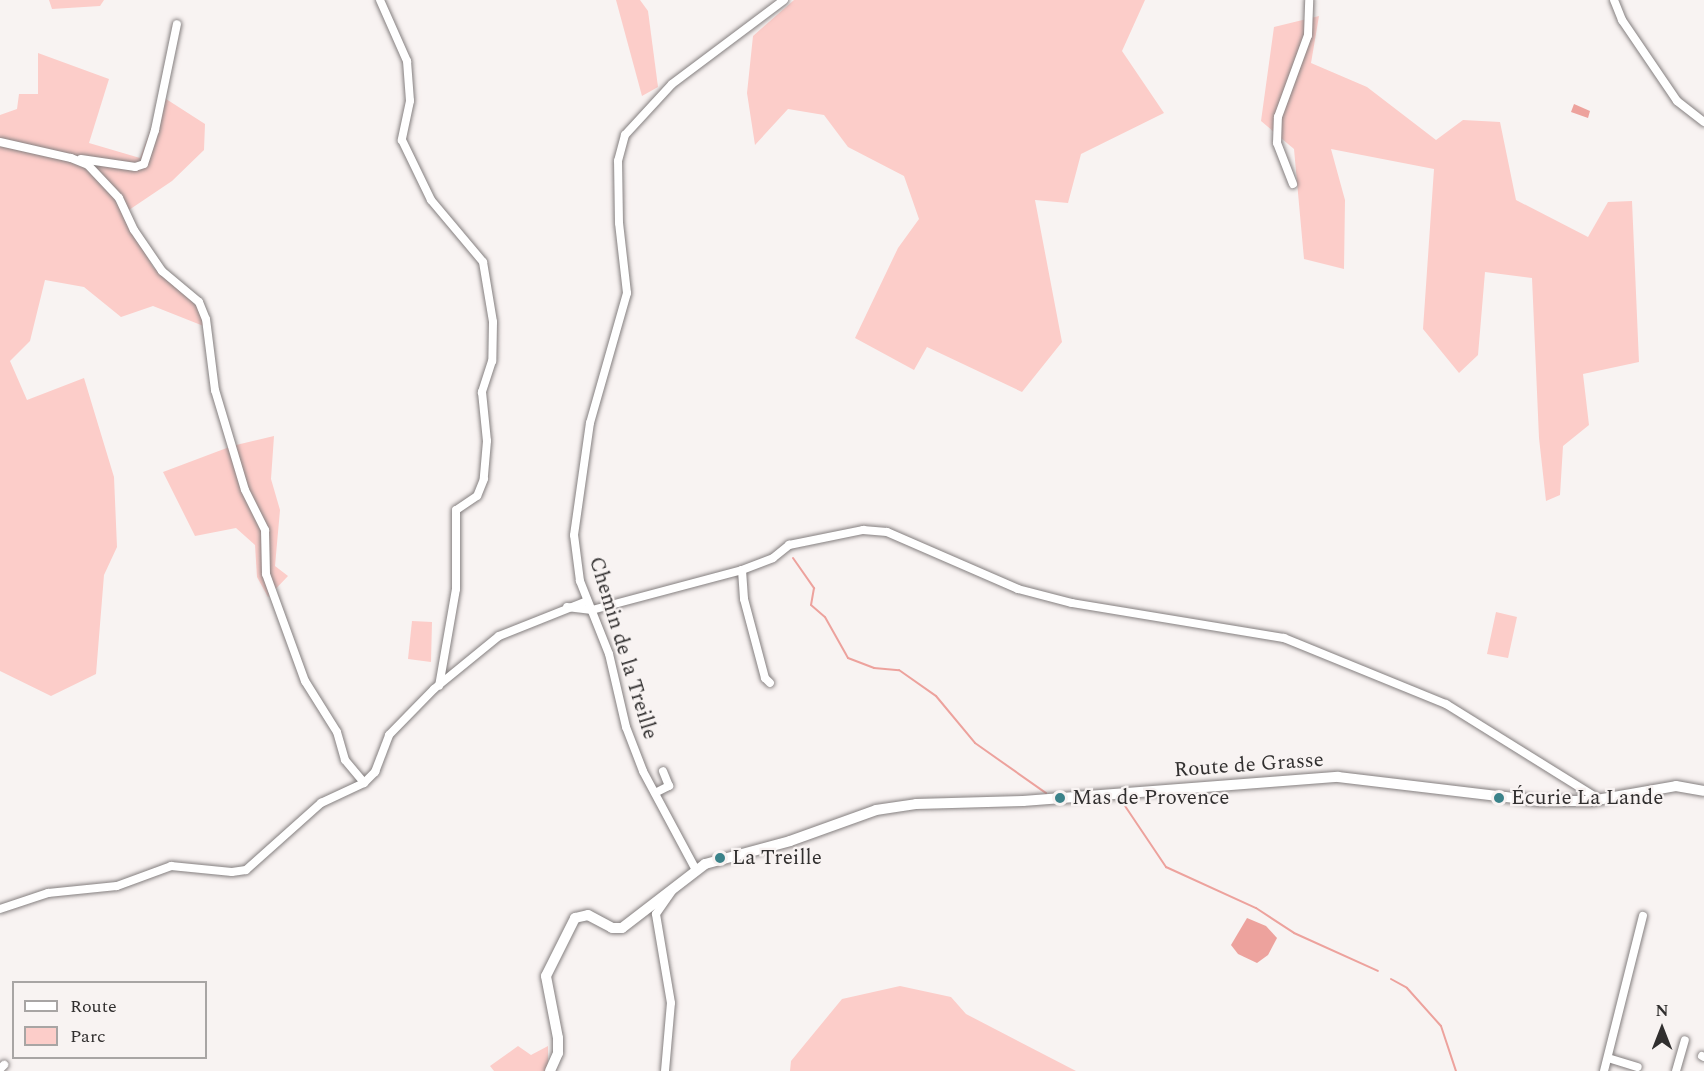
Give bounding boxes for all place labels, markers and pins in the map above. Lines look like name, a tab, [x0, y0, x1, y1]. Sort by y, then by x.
place label: Mas de Provence	[1072, 785, 1229, 811]
place label: Écurie La Lande	[1511, 785, 1663, 811]
marker: Mas de Provence	[1053, 791, 1067, 805]
marker: Écurie La Lande	[1492, 791, 1506, 805]
place label: La Treille	[732, 845, 822, 871]
marker: La Treille	[713, 851, 727, 865]

